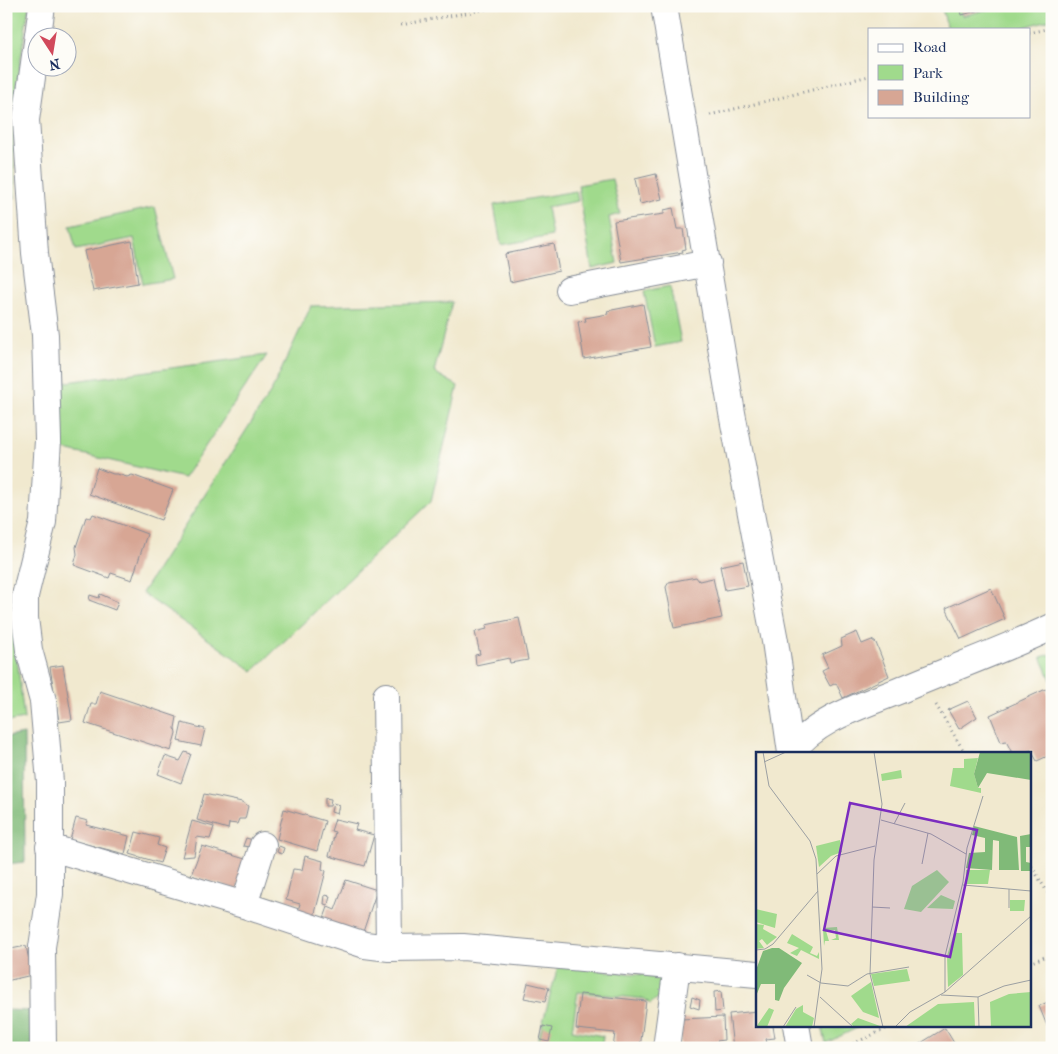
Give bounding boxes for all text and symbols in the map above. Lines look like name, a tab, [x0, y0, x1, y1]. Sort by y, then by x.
north arrow	[28, 28, 78, 78]
legend	[868, 28, 1030, 118]
text: Road	[913, 38, 947, 56]
text: N	[47, 55, 62, 74]
text: Park	[913, 64, 943, 82]
text: Building	[913, 88, 970, 106]
inset map	[756, 752, 1030, 1026]

